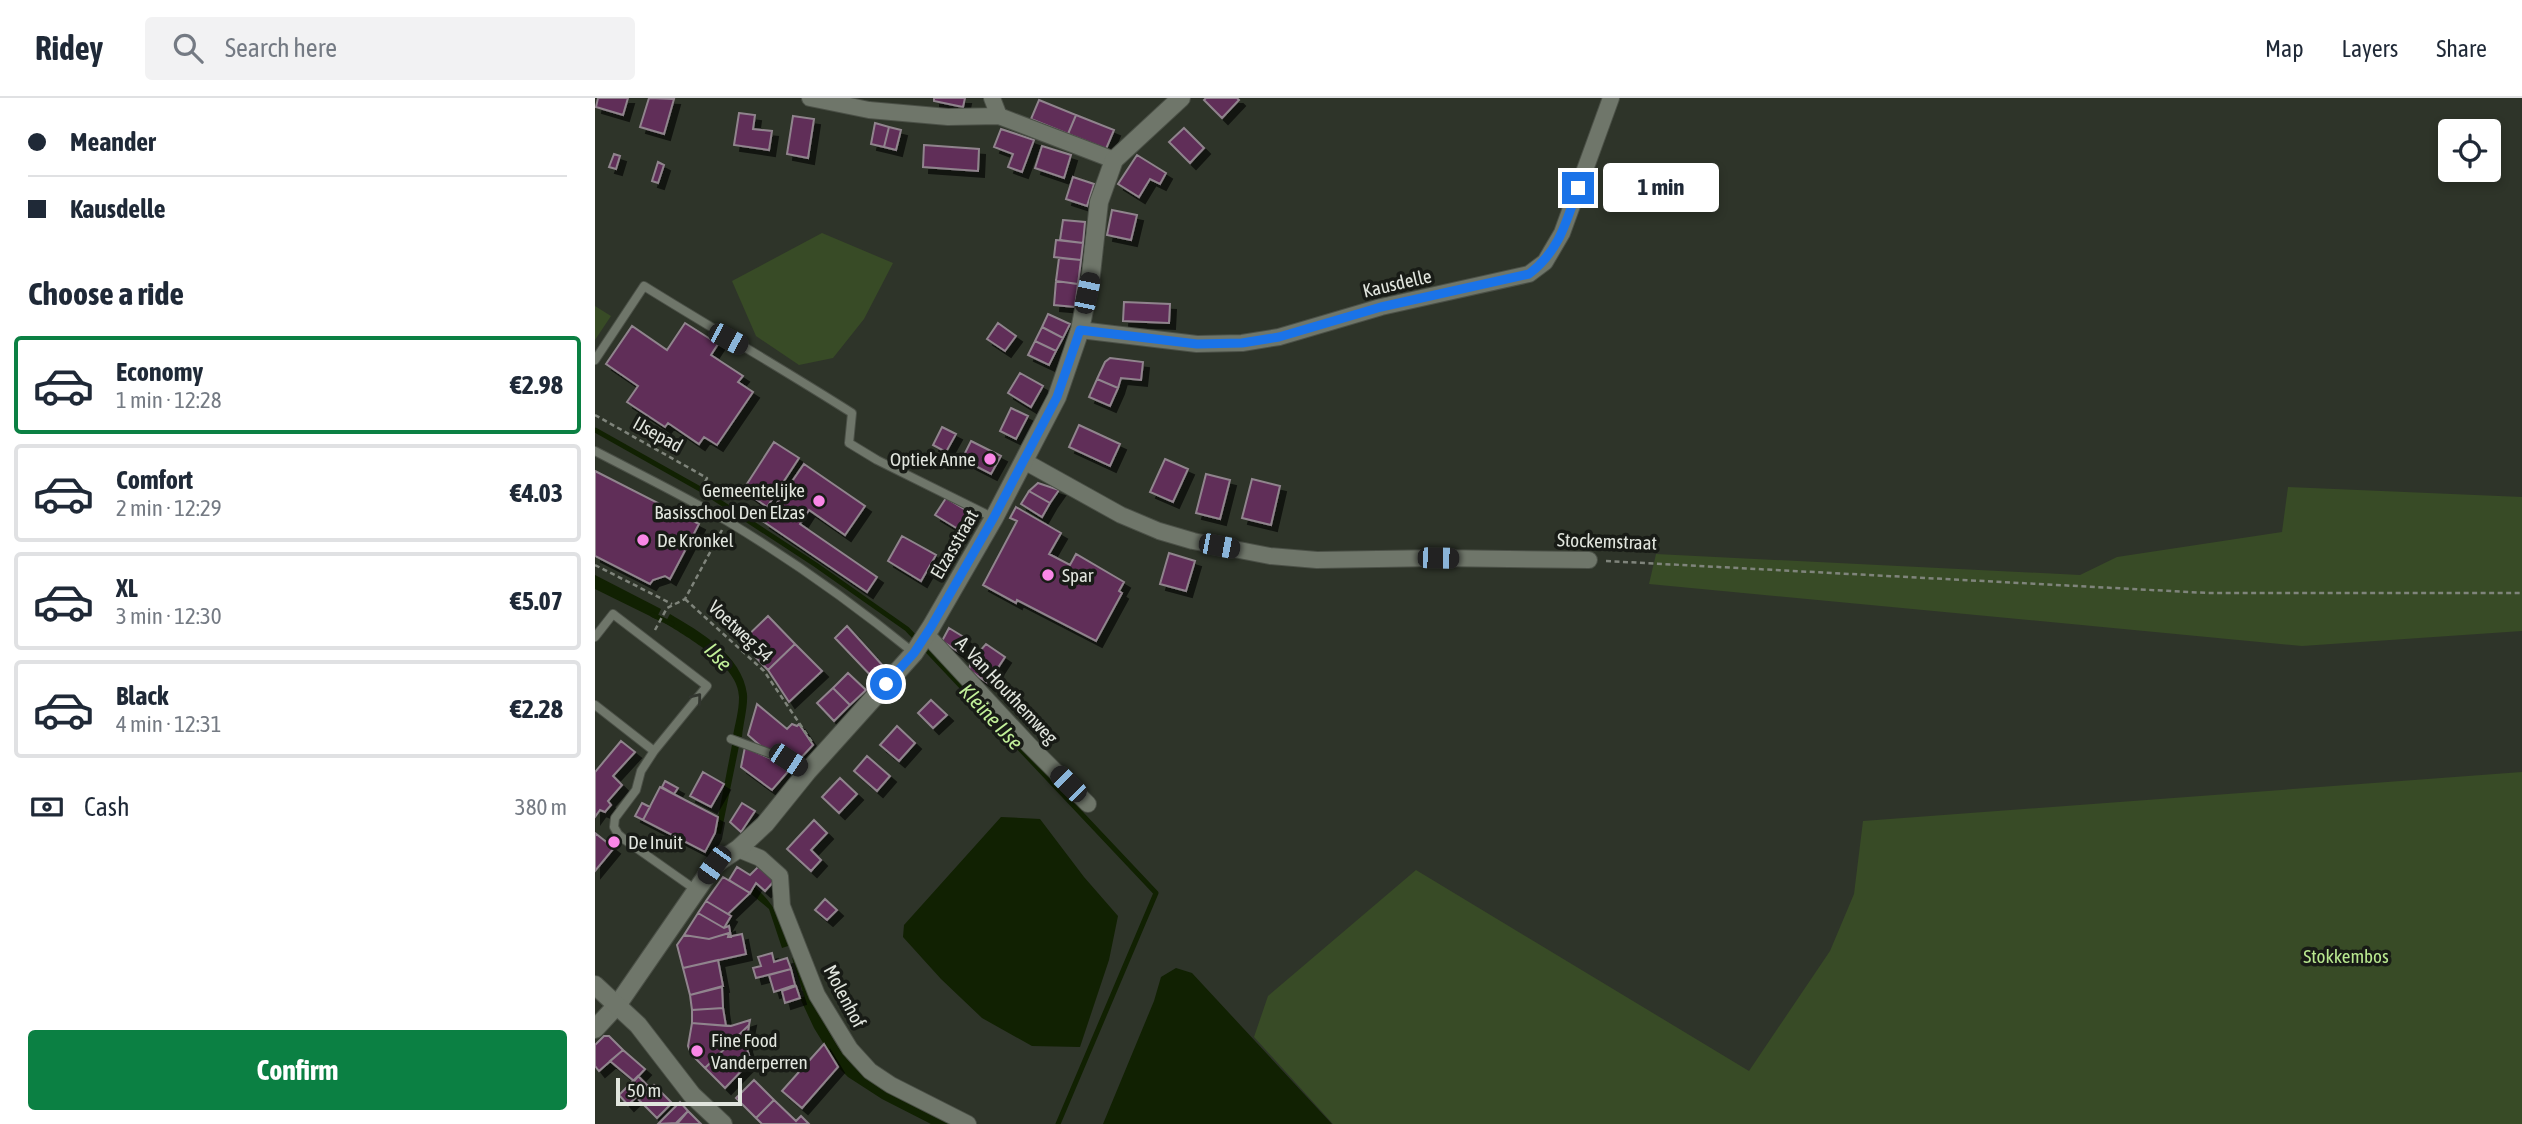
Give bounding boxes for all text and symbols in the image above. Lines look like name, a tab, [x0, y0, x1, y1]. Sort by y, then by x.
search box	[145, 17, 635, 80]
text: Ridey	[35, 29, 103, 67]
icon: search	[169, 29, 207, 67]
text: Search here	[225, 33, 337, 63]
text: Map	[2265, 35, 2304, 62]
text: Layers	[2342, 35, 2398, 62]
text: Share	[2436, 35, 2487, 62]
map controls	[2438, 119, 2501, 182]
button: locate	[2438, 119, 2501, 182]
text: Meander	[70, 127, 156, 157]
callout: 1 min	[1602, 164, 1718, 212]
route end	[1562, 172, 1594, 204]
text: 1 min	[1638, 174, 1684, 200]
text: Kausdelle	[70, 194, 166, 224]
street label: Kausdelle	[1361, 264, 1433, 302]
car	[1073, 270, 1102, 316]
text: Choose a ride	[28, 275, 184, 312]
car	[705, 320, 752, 358]
icon: car	[32, 354, 95, 417]
text: Economy	[116, 357, 203, 387]
text: €2.98	[510, 370, 563, 400]
text: 1 min · 12:28	[116, 387, 222, 413]
street label: IJsepad	[629, 412, 687, 456]
place label: Optiek Anne	[890, 448, 976, 470]
marker: Optiek Anne	[982, 451, 998, 467]
icon: car	[32, 462, 95, 525]
text: Comfort	[116, 465, 193, 495]
text: €4.03	[510, 478, 563, 508]
place label: Gemeentelijke Basisschool Den Elzas	[654, 479, 805, 523]
marker: Gemeentelijke Basisschool Den Elzas	[811, 493, 827, 509]
text: 2 min · 12:29	[116, 495, 222, 521]
street label: Elzasstraat	[925, 506, 983, 582]
street label: Stockemstraat	[1557, 528, 1657, 554]
place label: De Kronkel	[657, 529, 734, 551]
marker: De Kronkel	[635, 532, 651, 548]
car	[1197, 532, 1242, 560]
car	[1417, 547, 1460, 569]
place label: Spar	[1062, 564, 1094, 586]
marker: Spar	[1040, 567, 1056, 583]
icon: car	[32, 570, 95, 633]
text: XL	[116, 573, 138, 603]
text: €5.07	[510, 586, 563, 616]
street label: Voetweg 54	[704, 596, 778, 666]
text: 3 min · 12:30	[116, 603, 222, 629]
street label: A. Van Houthemweg	[952, 632, 1063, 749]
water label: IJse	[700, 638, 737, 675]
route start	[870, 668, 902, 700]
icon: car	[32, 678, 95, 741]
water label: Kleine IJse	[955, 678, 1028, 754]
text: Black	[116, 681, 168, 711]
one-way arrow	[689, 693, 701, 706]
text: €2.28	[510, 694, 563, 724]
text: 4 min · 12:31	[116, 711, 222, 737]
car	[765, 740, 812, 780]
car	[1046, 762, 1091, 806]
icon: cash	[28, 788, 66, 826]
text: Cash	[84, 792, 130, 822]
text: 380 m	[515, 794, 567, 820]
place label: De Inuit	[628, 831, 683, 853]
marker: De Inuit	[606, 834, 622, 850]
car	[694, 842, 735, 888]
park label: Stokkembos	[2303, 945, 2389, 967]
street label: Molenhof	[819, 961, 871, 1031]
place label: Fine Food Vanderperren	[711, 1029, 808, 1073]
button: Confirm	[28, 1030, 567, 1110]
marker: Fine Food Vanderperren	[689, 1043, 705, 1059]
scale bar	[616, 1075, 742, 1107]
text: 50 m	[627, 1079, 661, 1101]

